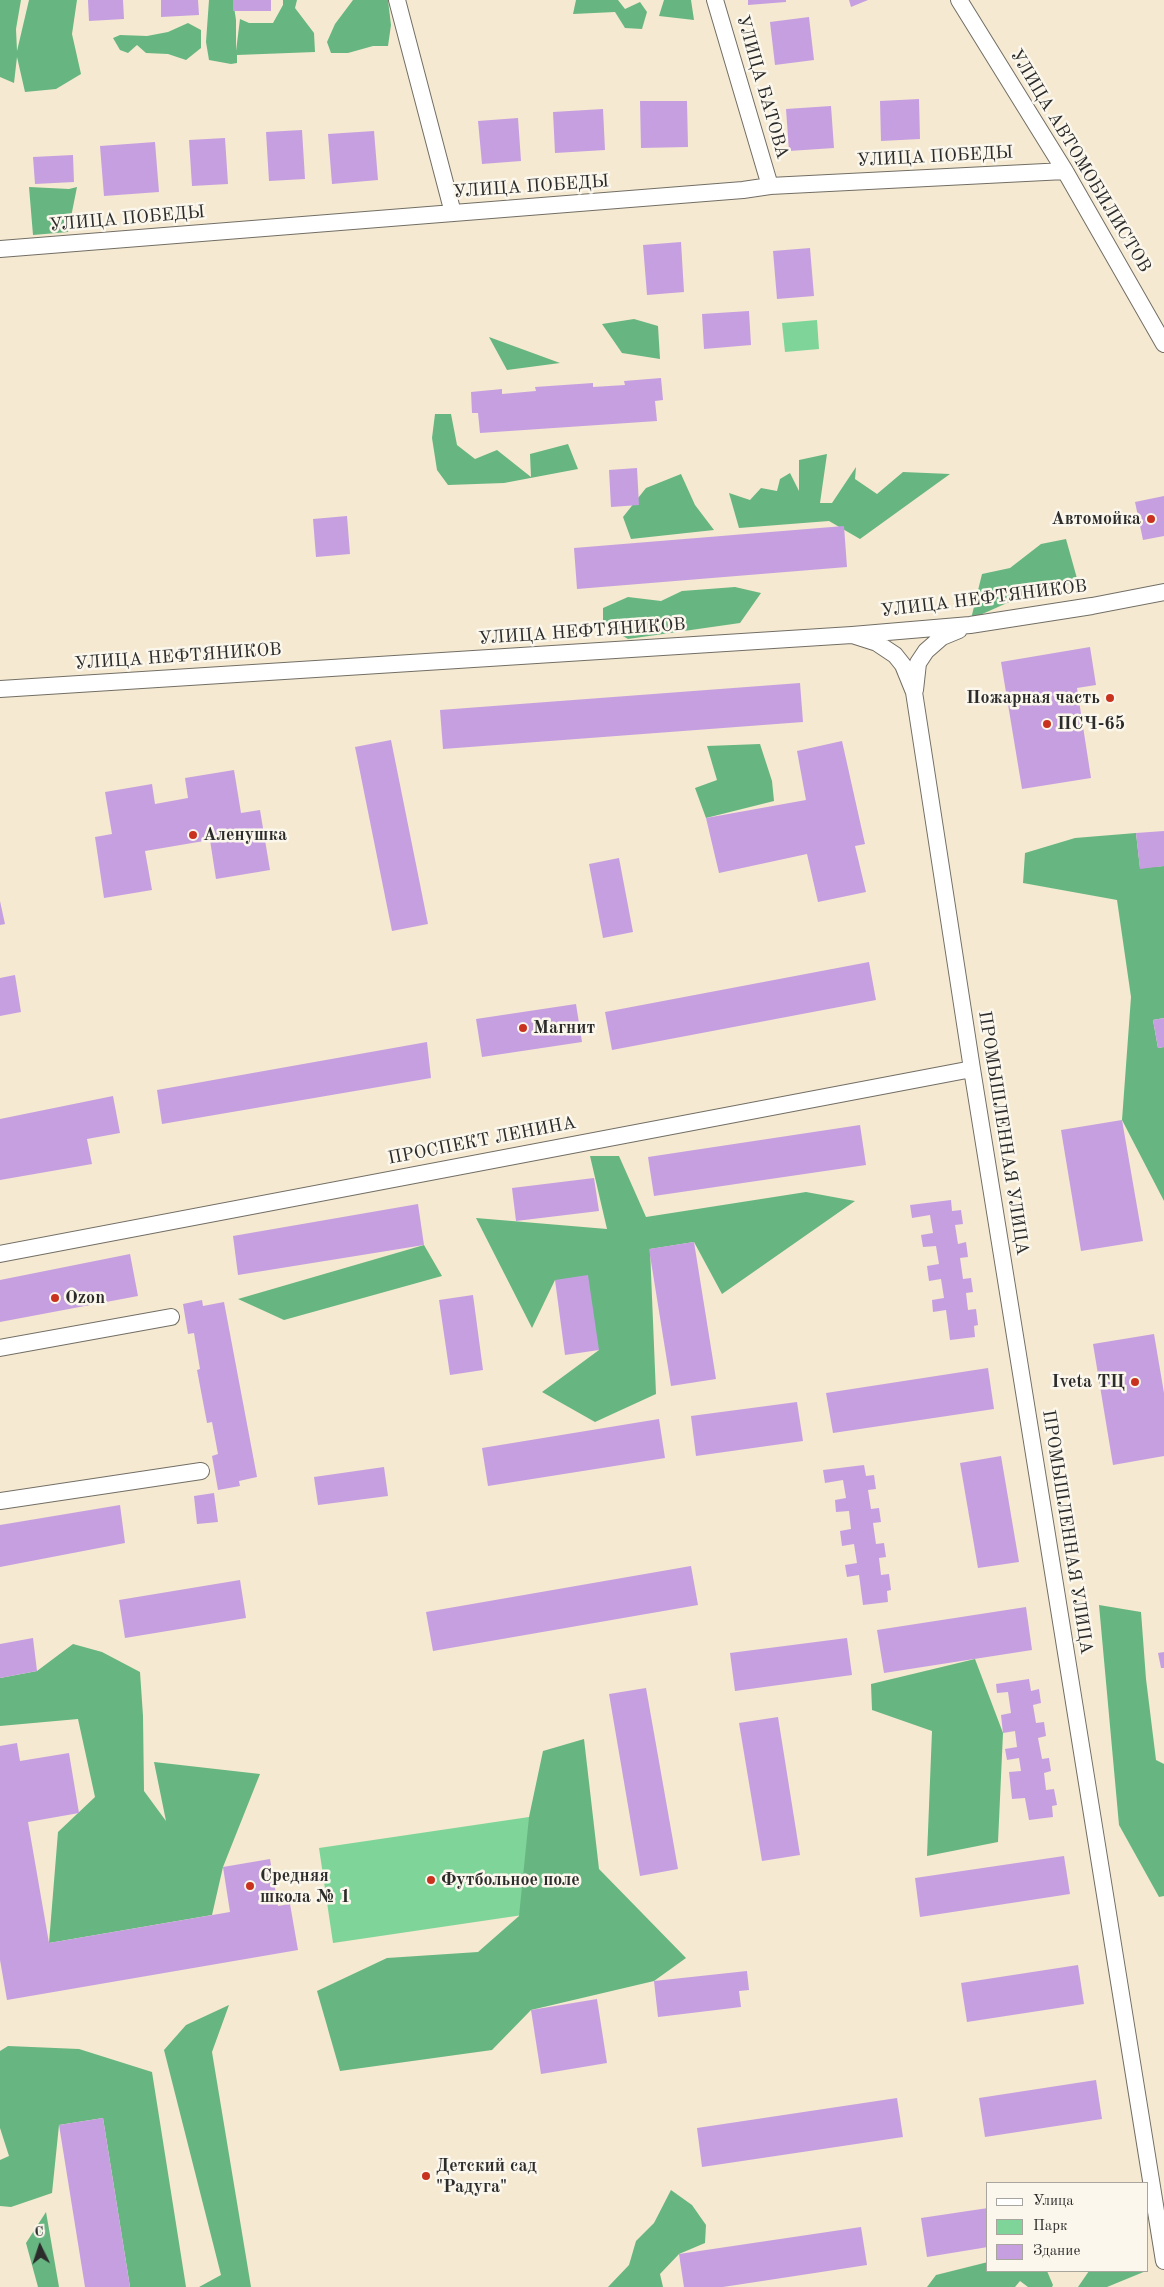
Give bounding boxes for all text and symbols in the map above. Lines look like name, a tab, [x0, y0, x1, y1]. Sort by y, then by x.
street label: УЛИЦА БАТОВА	[731, 13, 793, 161]
street label: УЛИЦА АВТОМОБИЛИСТОВ	[1005, 45, 1155, 277]
street label: УЛИЦА ПОБЕДЫ	[856, 142, 1014, 172]
street label: УЛИЦА ПОБЕДЫ	[452, 171, 610, 203]
street label: УЛИЦА ПОБЕДЫ	[48, 201, 206, 237]
place label: Автомойка	[1051, 508, 1141, 530]
marker: Автомойка	[1145, 513, 1157, 525]
street label: УЛИЦА НЕФТЯНИКОВ	[880, 576, 1088, 622]
street label: УЛИЦА НЕФТЯНИКОВ	[478, 614, 686, 650]
street label: УЛИЦА НЕФТЯНИКОВ	[74, 639, 282, 675]
place label: Пожарная часть	[966, 687, 1100, 709]
marker: Пожарная часть	[1104, 692, 1116, 704]
place label: ПСЧ-65	[1057, 713, 1125, 735]
marker: ПСЧ-65	[1041, 718, 1053, 730]
place label: Аленушка	[203, 824, 287, 846]
marker: Аленушка	[187, 829, 199, 841]
street label: ПРОМЫШЛЕННАЯ УЛИЦА	[973, 1009, 1033, 1257]
place label: Магнит	[533, 1017, 595, 1039]
marker: Магнит	[517, 1022, 529, 1034]
street label: ПРОСПЕКТ ЛЕНИНА	[386, 1112, 578, 1170]
place label: Ozon	[65, 1287, 105, 1309]
marker: Ozon	[49, 1292, 61, 1304]
place label: Iveta ТЦ	[1052, 1371, 1125, 1393]
marker: Iveta ТЦ	[1129, 1376, 1141, 1388]
street label: ПРОМЫШЛЕННАЯ УЛИЦА	[1037, 1408, 1097, 1656]
place label: Средняя школа № 1	[260, 1865, 351, 1908]
place label: Футбольное поле	[441, 1869, 580, 1891]
marker: Футбольное поле	[425, 1874, 437, 1886]
marker: Средняя школа № 1	[244, 1880, 256, 1892]
place label: Детский сад "Радуга"	[436, 2155, 537, 2198]
marker: Детский сад "Радуга"	[420, 2170, 432, 2182]
legend	[986, 2182, 1149, 2272]
text: Улица	[1033, 2194, 1074, 2209]
text: Парк	[1033, 2219, 1068, 2234]
north arrow	[15, 2222, 65, 2272]
text: С	[34, 2225, 44, 2239]
text: Здание	[1033, 2244, 1080, 2259]

